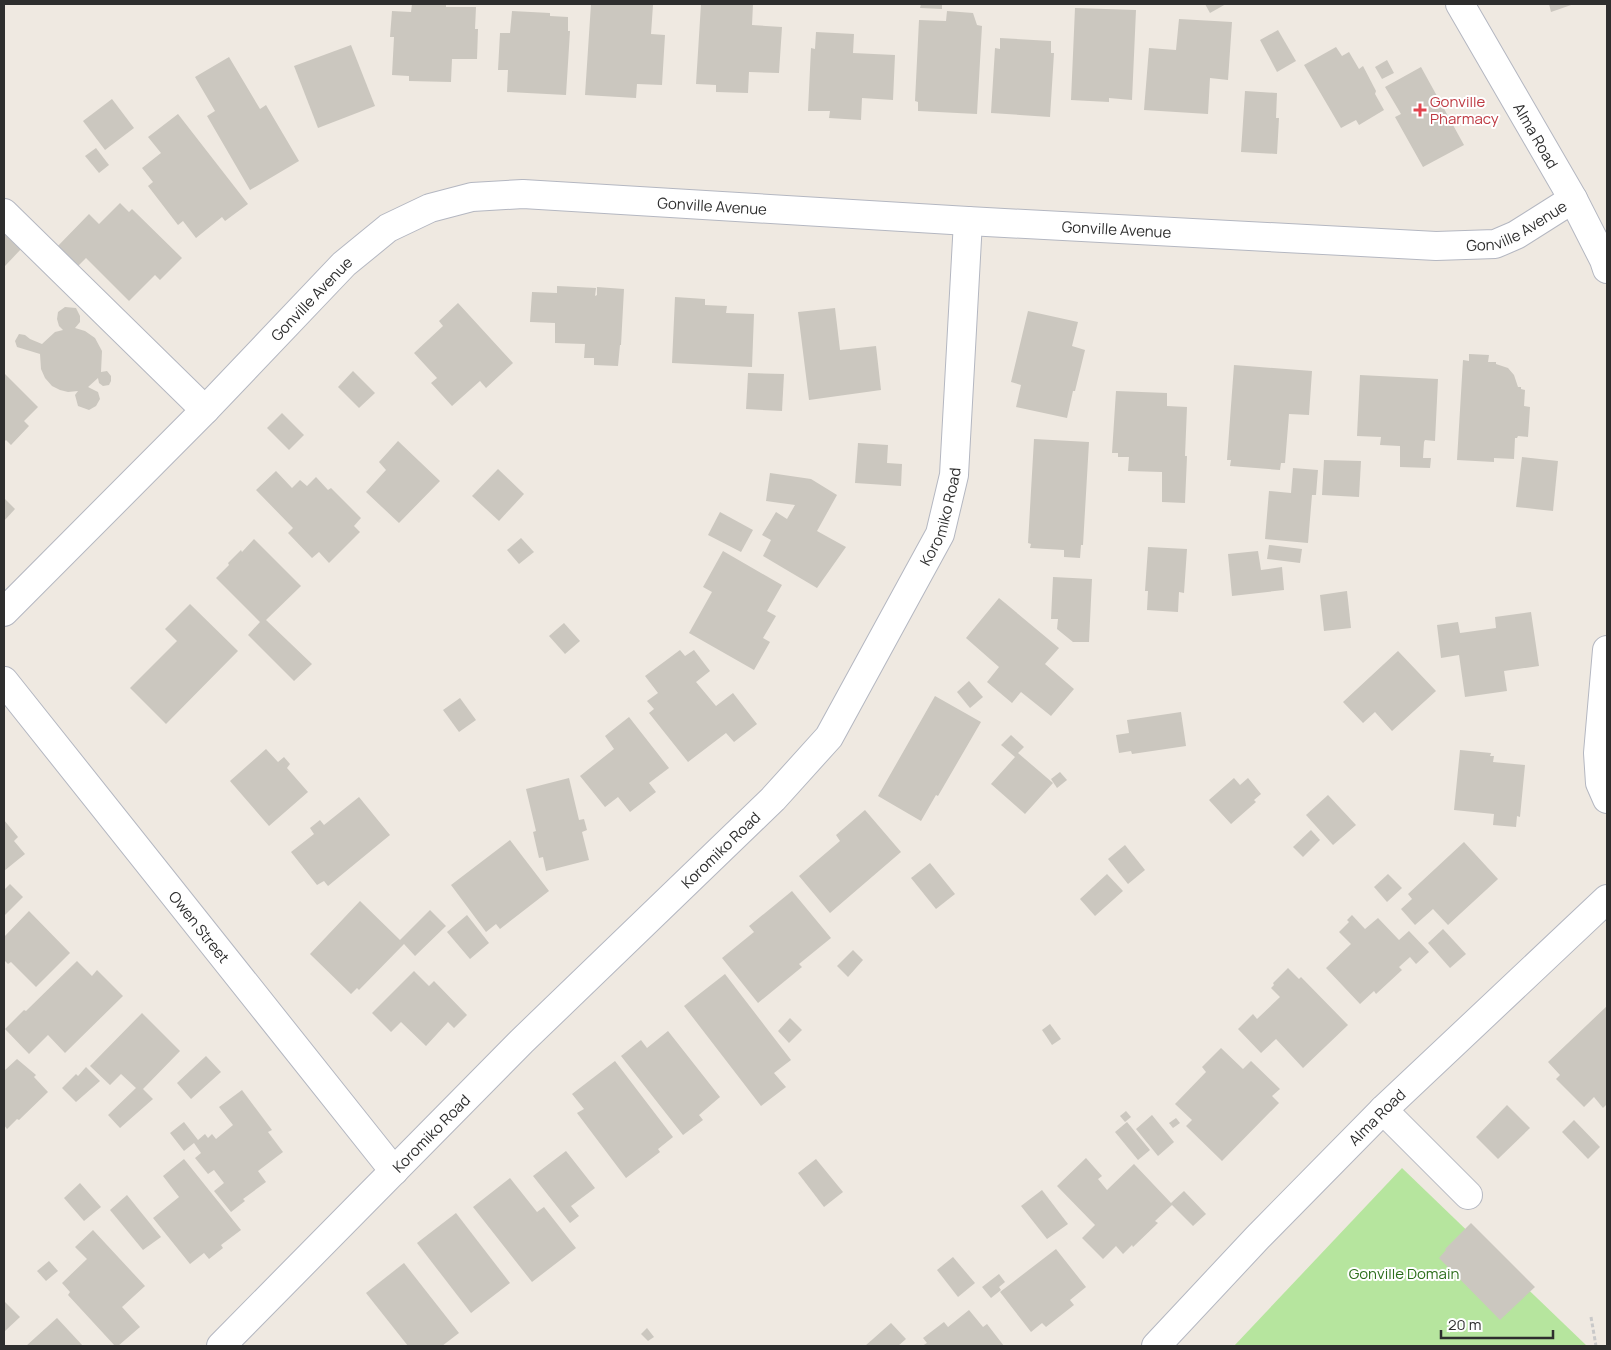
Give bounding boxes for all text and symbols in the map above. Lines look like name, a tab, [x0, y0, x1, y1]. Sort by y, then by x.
place label: Gonville Pharmacy	[1430, 91, 1499, 129]
street label: Alma Road	[1509, 99, 1564, 172]
marker: Gonville Pharmacy	[1414, 104, 1426, 116]
street label: Gonville Avenue	[657, 192, 768, 219]
street label: Gonville Avenue	[1466, 195, 1571, 255]
street label: Gonville Avenue	[1061, 216, 1172, 242]
street label: Gonville Avenue	[266, 251, 356, 345]
street label: Koromiko Road	[914, 467, 965, 569]
street label: Koromiko Road	[676, 807, 764, 893]
street label: Owen Street	[164, 886, 235, 967]
street label: Alma Road	[1343, 1084, 1410, 1150]
street label: Koromiko Road	[388, 1089, 474, 1177]
park label: Gonville Domain	[1349, 1263, 1459, 1284]
scale bar	[1441, 1308, 1554, 1340]
text: 20 m	[1448, 1314, 1481, 1335]

